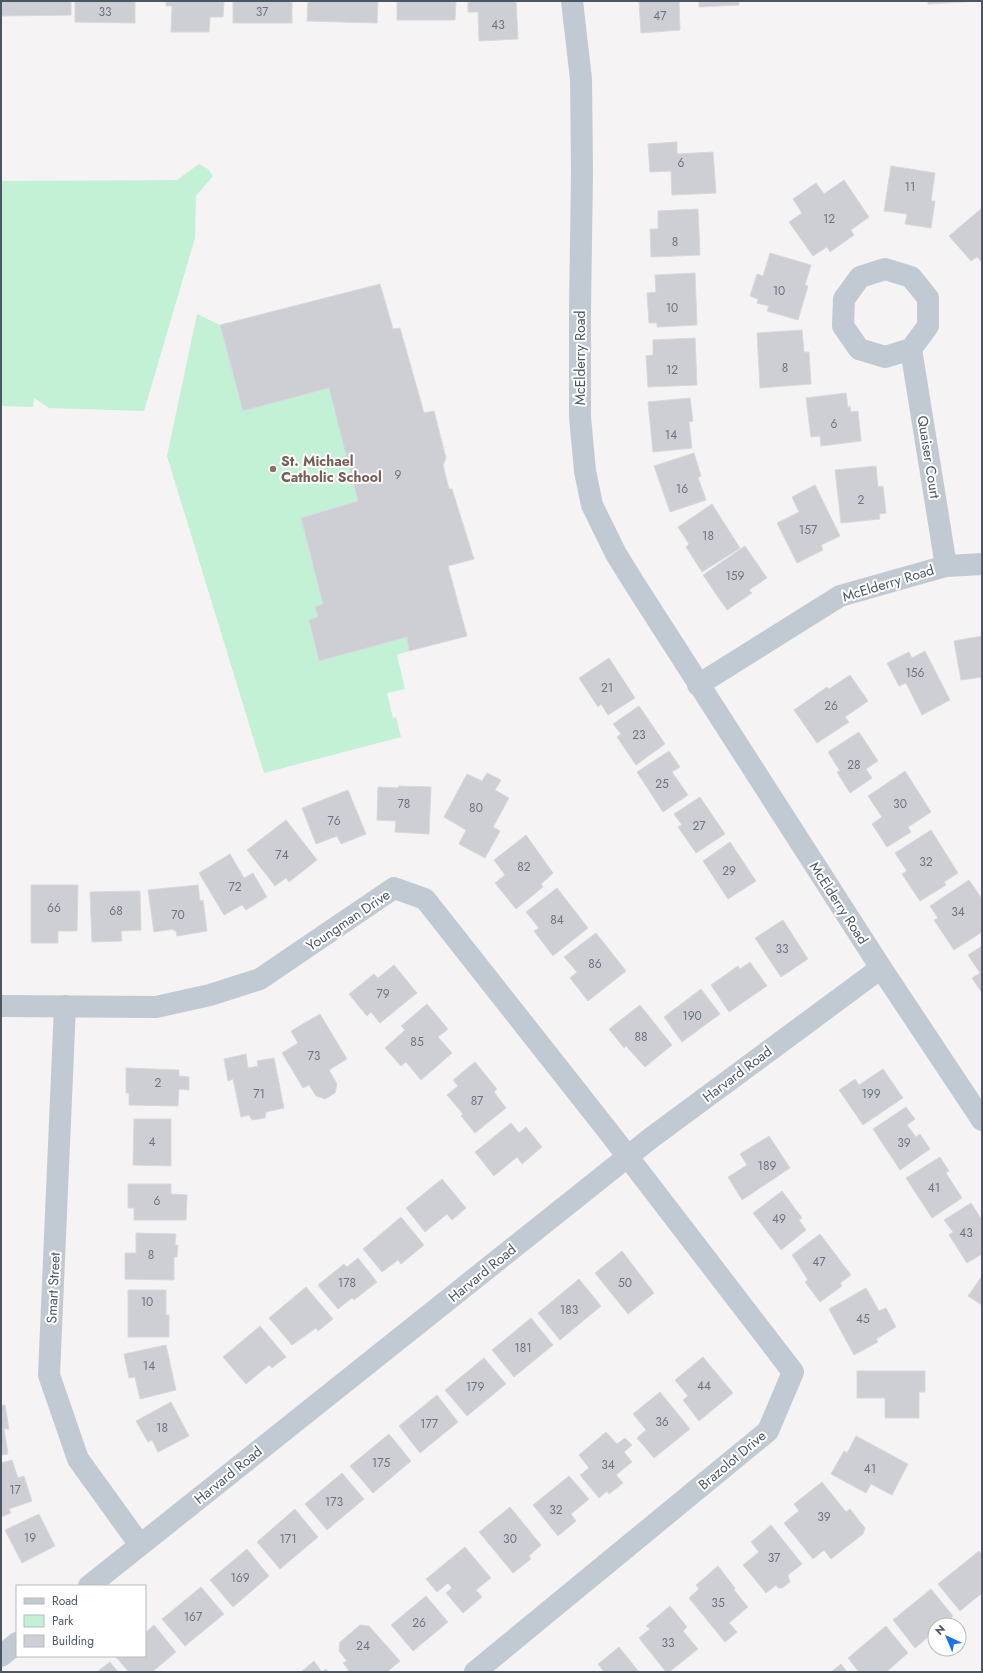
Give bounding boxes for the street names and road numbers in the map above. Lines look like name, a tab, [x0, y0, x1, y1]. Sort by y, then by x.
street label: McElderry Road	[570, 311, 590, 405]
street label: Quaiser Court	[913, 414, 945, 500]
street label: McElderry Road	[840, 560, 936, 606]
street label: McElderry Road	[805, 858, 873, 948]
street label: Youngman Drive	[302, 885, 394, 955]
street label: Harvard Road	[698, 1041, 776, 1107]
street label: Harvard Road	[444, 1239, 520, 1307]
street label: Smart Street	[41, 1251, 65, 1324]
street label: Brazolot Drive	[694, 1426, 770, 1494]
street label: Harvard Road	[190, 1441, 266, 1509]

